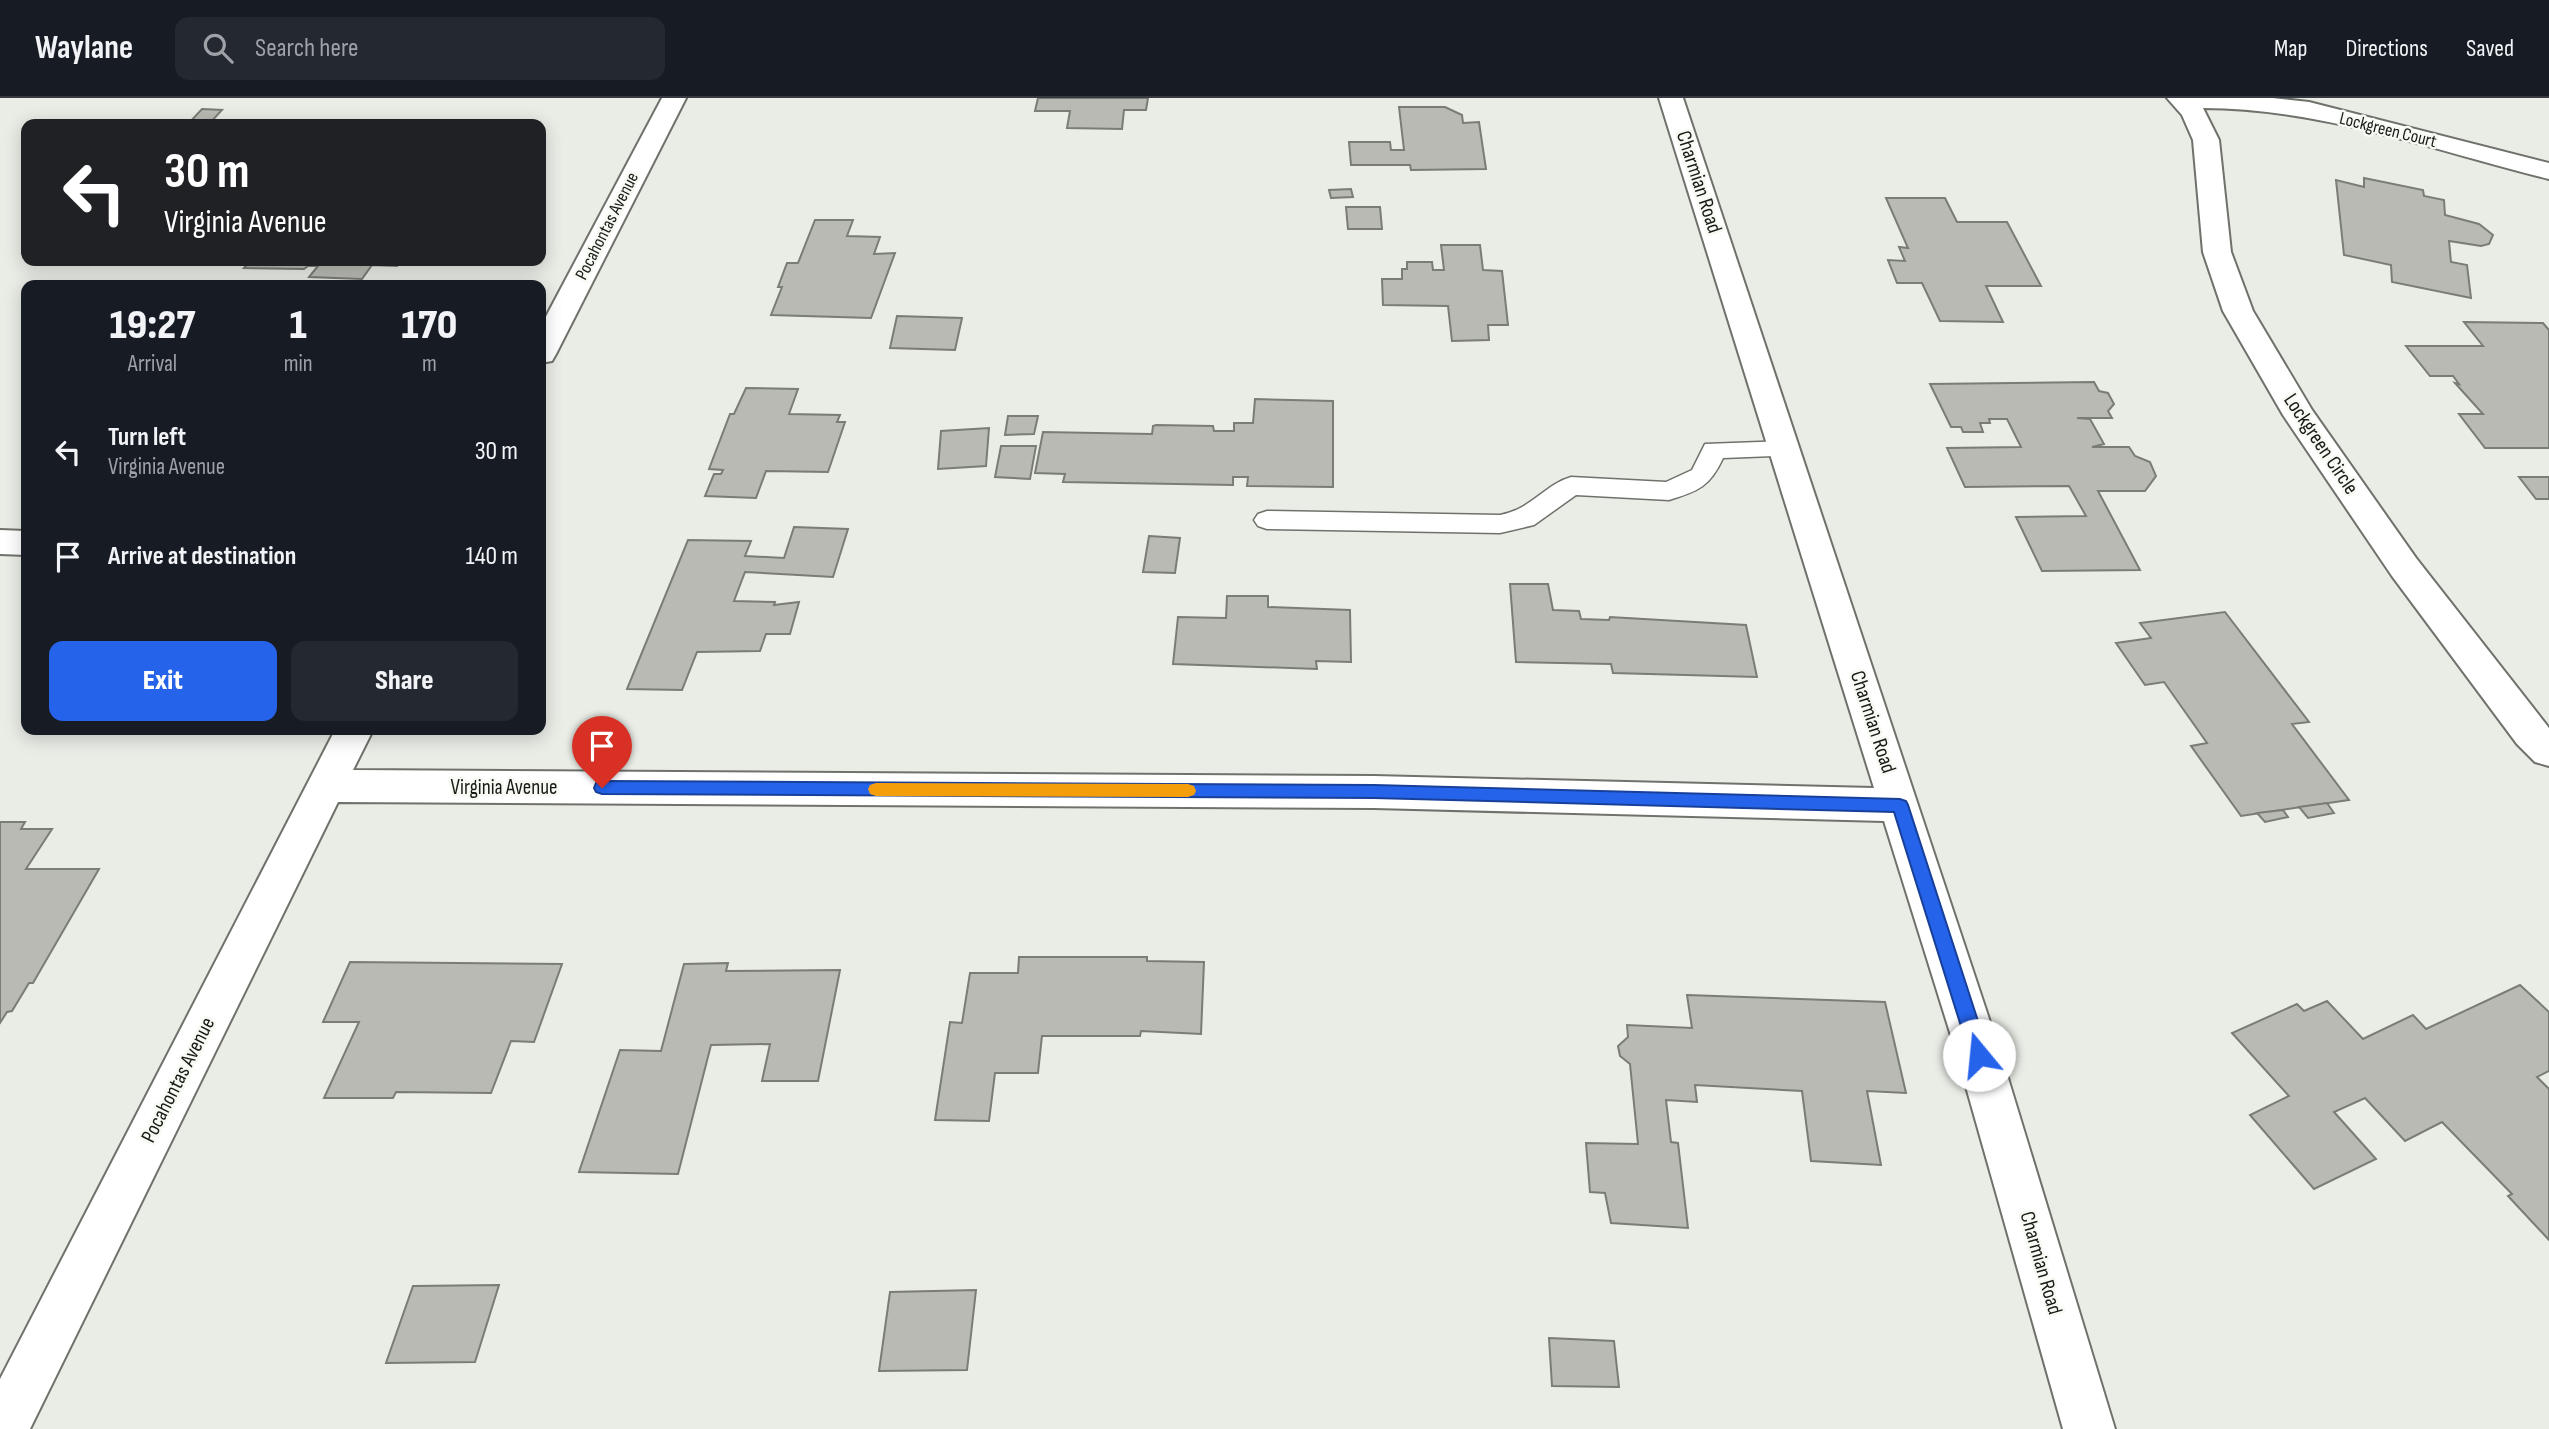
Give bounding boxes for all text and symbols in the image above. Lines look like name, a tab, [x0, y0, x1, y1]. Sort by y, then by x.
search box	[175, 17, 665, 80]
text: Waylane	[35, 28, 133, 68]
icon: search	[199, 29, 237, 67]
text: Search here	[255, 33, 358, 64]
text: Map	[2274, 34, 2307, 63]
text: Directions	[2345, 34, 2428, 63]
text: Saved	[2466, 34, 2514, 63]
street label: Lockgreen Court	[2337, 108, 2439, 152]
street label: Charmian Road	[1671, 128, 1727, 236]
text: 30 m	[164, 143, 249, 202]
icon: left	[49, 147, 140, 238]
street label: Pocahontas Avenue	[571, 169, 643, 283]
text: Virginia Avenue	[164, 203, 327, 242]
text: 19:27	[110, 300, 195, 351]
text: 1	[290, 300, 307, 351]
text: 170	[401, 300, 457, 351]
text: Arrival	[128, 350, 177, 378]
text: min	[284, 350, 313, 378]
text: m	[422, 350, 437, 378]
street label: Lockgreen Circle	[2278, 389, 2364, 499]
text: Turn left	[108, 422, 186, 453]
icon: left	[49, 433, 87, 471]
text: 30 m	[475, 436, 518, 467]
text: Virginia Avenue	[108, 453, 225, 481]
icon: arrive	[49, 538, 87, 576]
text: Arrive at destination	[108, 541, 296, 572]
text: 140 m	[466, 541, 518, 572]
button: Exit	[49, 641, 277, 721]
button: Share	[291, 641, 518, 721]
street label: Charmian Road	[1845, 668, 1901, 776]
pin	[572, 716, 632, 788]
icon: arrive	[583, 727, 621, 765]
street label: Virginia Avenue	[451, 775, 557, 800]
street label: Pocahontas Avenue	[136, 1013, 220, 1147]
position arrow	[1942, 1018, 2016, 1092]
street label: Charmian Road	[2014, 1209, 2068, 1317]

